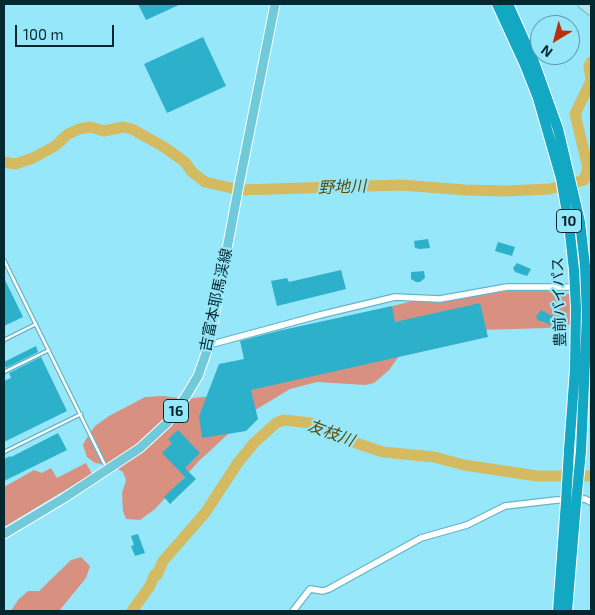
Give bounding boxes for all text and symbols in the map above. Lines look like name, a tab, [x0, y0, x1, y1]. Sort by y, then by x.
scale bar	[18, 15, 116, 47]
north arrow	[530, 15, 580, 65]
text: 100 m	[23, 25, 64, 43]
text: N	[537, 42, 555, 61]
water label: 野地川	[318, 177, 366, 197]
road number: 10	[556, 210, 582, 232]
street label: 吉富本耶馬渓線	[196, 247, 236, 353]
street label: 豊前バイパス	[548, 257, 570, 347]
road number: 16	[164, 400, 188, 422]
water label: 友枝川	[305, 416, 357, 450]

